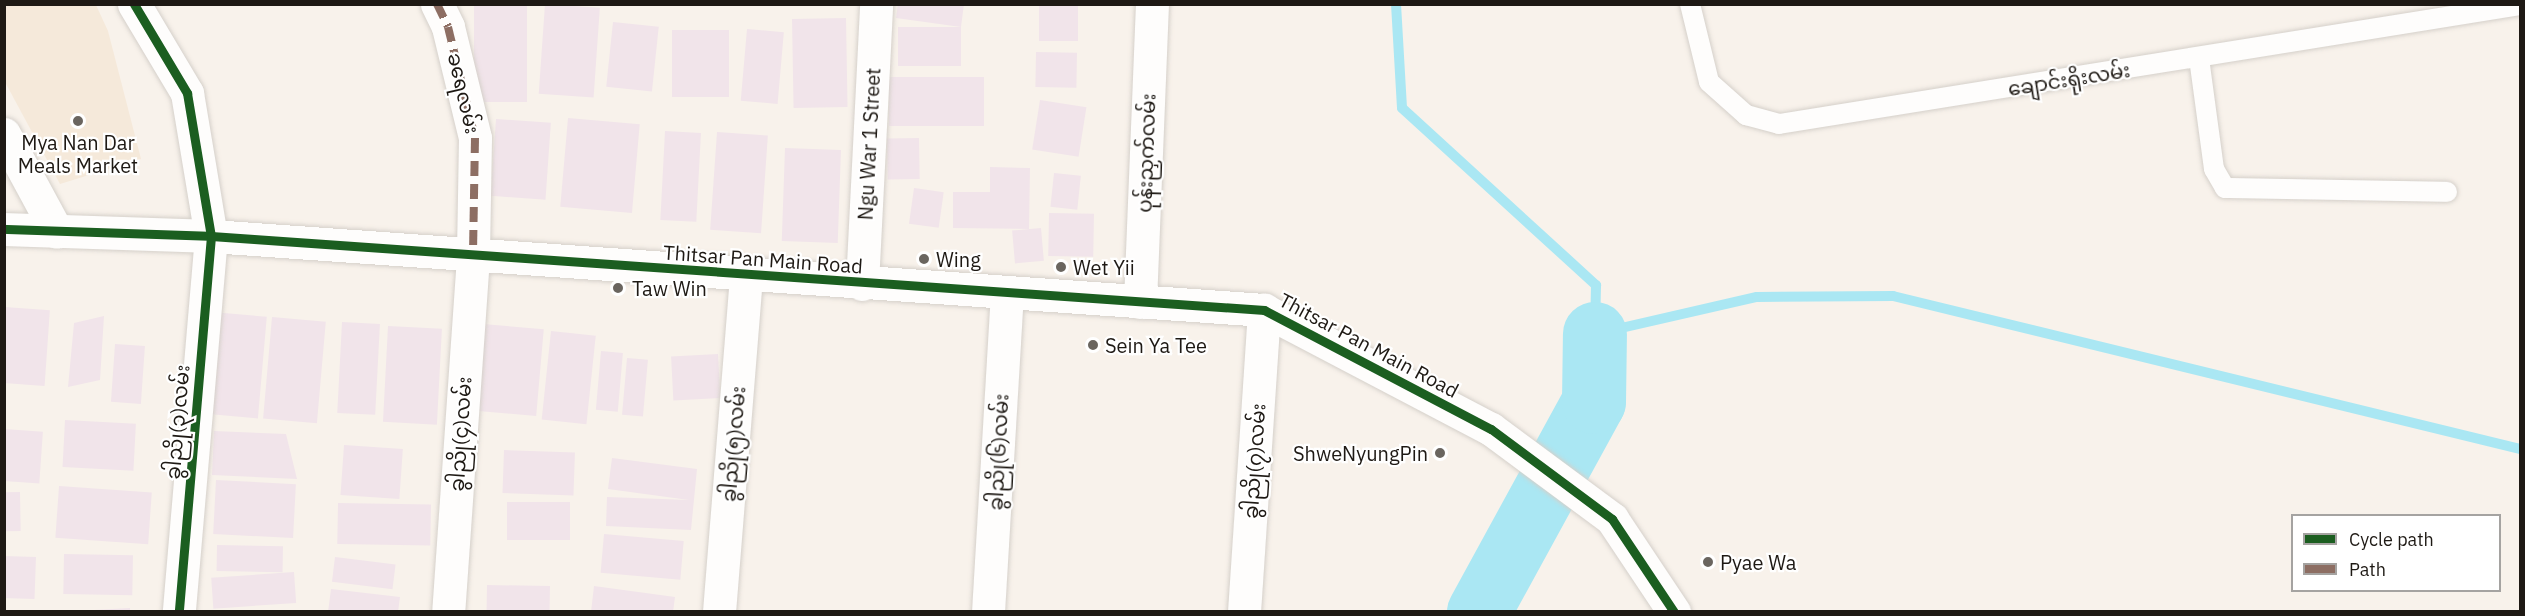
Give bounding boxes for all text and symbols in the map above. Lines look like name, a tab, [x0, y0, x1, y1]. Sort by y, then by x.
street label: ခရေလမ်း	[443, 50, 485, 136]
street label: ချောင်းရိုးလမ်း	[2006, 57, 2132, 101]
street label: Ngu War 1 Street	[853, 67, 885, 221]
street label: ပုန်းညှက်လမ်း	[1132, 93, 1160, 213]
marker: Mya Nan Dar Meals Market	[71, 114, 85, 128]
place label: Mya Nan Dar Meals Market	[18, 130, 138, 177]
street label: Thitsar Pan Main Road	[662, 240, 864, 278]
place label: Wing	[936, 247, 981, 271]
marker: Wing	[917, 252, 931, 266]
place label: Wet Yii	[1073, 255, 1135, 279]
marker: Wet Yii	[1054, 260, 1068, 274]
place label: Taw Win	[632, 276, 707, 300]
marker: Taw Win	[609, 279, 627, 297]
street label: Thitsar Pan Main Road	[1275, 287, 1463, 403]
place label: Sein Ya Tee	[1105, 333, 1207, 357]
marker: Sein Ya Tee	[1086, 338, 1100, 352]
street label: ခွါညို(၃)လမ်း	[160, 364, 194, 480]
street label: ခွါညို(၄)လမ်း	[444, 376, 476, 492]
street label: ခွါညို(၅)လမ်း	[716, 385, 750, 503]
street label: ခွါညို(၆)လမ်း	[983, 393, 1013, 511]
street label: ခွါညို(၇)လမ်း	[1238, 403, 1270, 519]
place label: ShweNyungPin	[1293, 441, 1428, 465]
marker: ShweNyungPin	[1433, 446, 1447, 460]
legend	[2291, 514, 2501, 592]
text: Cycle path	[2349, 528, 2434, 551]
place label: Pyae Wa	[1720, 550, 1796, 574]
marker: Pyae Wa	[1701, 555, 1715, 569]
text: Path	[2349, 558, 2386, 581]

